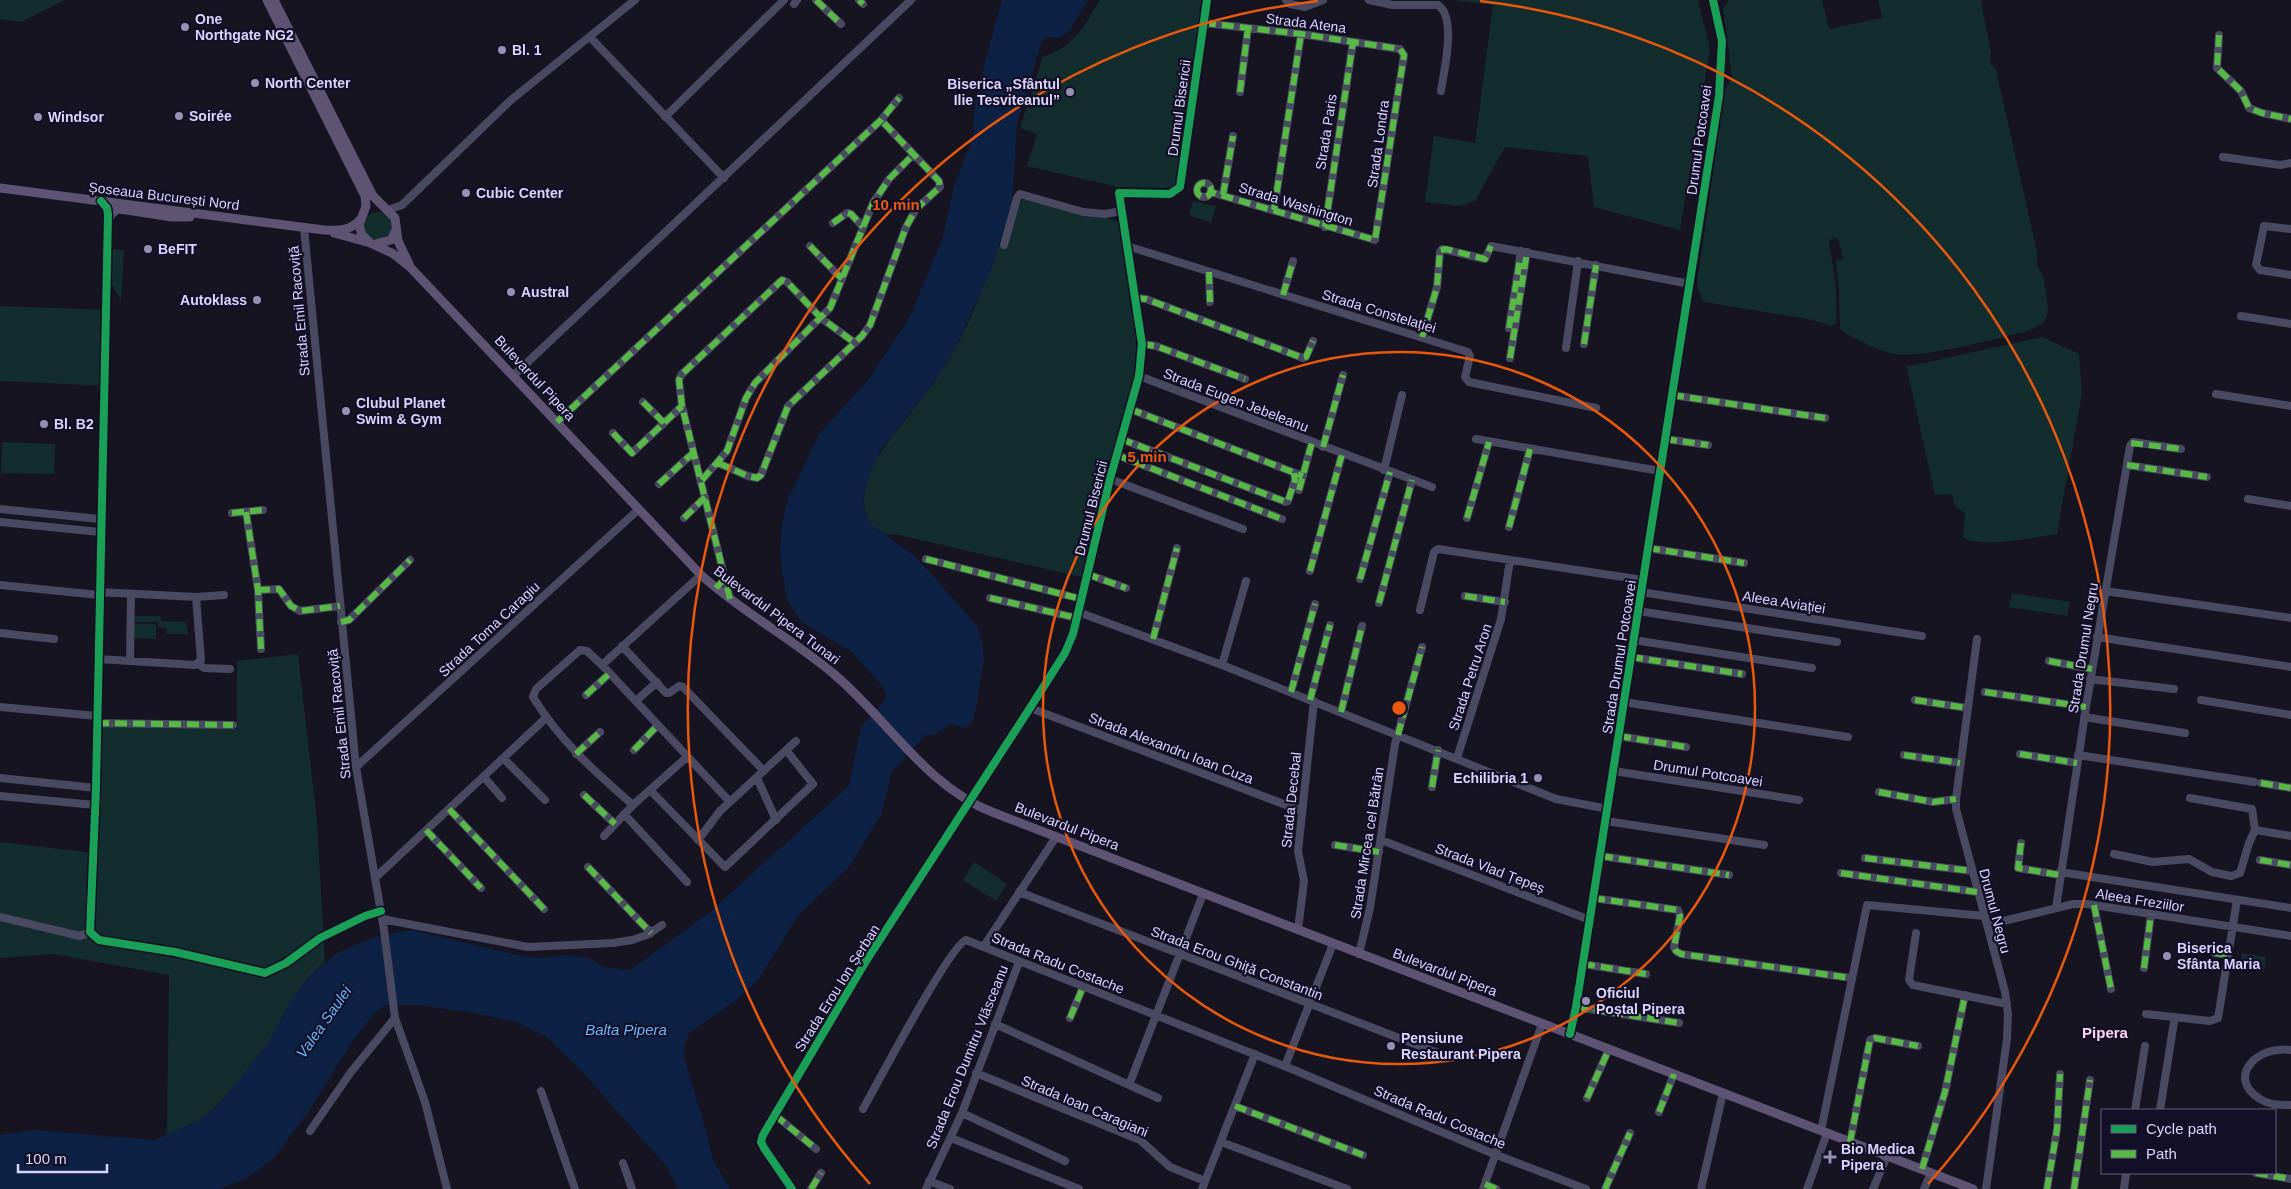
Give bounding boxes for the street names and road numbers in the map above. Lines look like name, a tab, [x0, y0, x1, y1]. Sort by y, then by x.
street label: Strada Atena	[1265, 10, 1347, 36]
street label: Drumul Bisericii	[1164, 59, 1194, 157]
street label: Drumul Potcoavei	[1683, 84, 1715, 196]
street label: Strada Paris	[1312, 93, 1340, 171]
street label: Strada Londra	[1364, 99, 1392, 189]
street label: Șoseaua București Nord	[88, 179, 240, 213]
street label: Strada Washington	[1237, 179, 1355, 229]
street label: Strada Emil Racoviță	[285, 245, 313, 377]
street label: Strada Constelației	[1320, 286, 1438, 336]
street label: Bulevardul Pipera	[491, 332, 579, 424]
street label: Strada Eugen Jebeleanu	[1161, 365, 1311, 435]
street label: Drumul Bisericii	[1071, 459, 1111, 557]
street label: Bulevardul Pipera Tunari	[711, 562, 843, 668]
street label: Strada Toma Caragiu	[435, 578, 543, 680]
street label: Strada Drumul Potcoavei	[1599, 579, 1639, 735]
street label: Strada Drumul Negru	[2065, 581, 2101, 715]
street label: Aleea Aviației	[1741, 588, 1827, 616]
street label: Strada Petru Aron	[1445, 622, 1495, 732]
street label: Strada Emil Racoviță	[324, 648, 354, 780]
street label: Strada Alexandru Ioan Cuza	[1086, 709, 1256, 787]
street label: Strada Decebal	[1278, 751, 1304, 849]
street label: Drumul Potcoavei	[1652, 756, 1764, 790]
street label: Strada Mircea cel Bătrân	[1347, 766, 1387, 920]
street label: Bulevardul Pipera	[1013, 799, 1122, 853]
street label: Strada Vlad Țepeș	[1433, 840, 1547, 896]
street label: Drumul Negru	[1976, 867, 2014, 955]
street label: Aleea Freziilor	[2095, 885, 2186, 915]
street label: Strada Erou Ion Șerban	[791, 921, 883, 1055]
street label: Strada Erou Ghiță Constantin	[1149, 923, 1325, 1003]
street label: Strada Radu Costache	[989, 929, 1127, 997]
street label: Bulevardul Pipera	[1391, 945, 1500, 999]
street label: Strada Erou Dumitru Vlăsceanu	[923, 963, 1011, 1151]
street label: Strada Ioan Caragiani	[1019, 1072, 1151, 1140]
street label: Strada Radu Costache	[1372, 1082, 1509, 1152]

